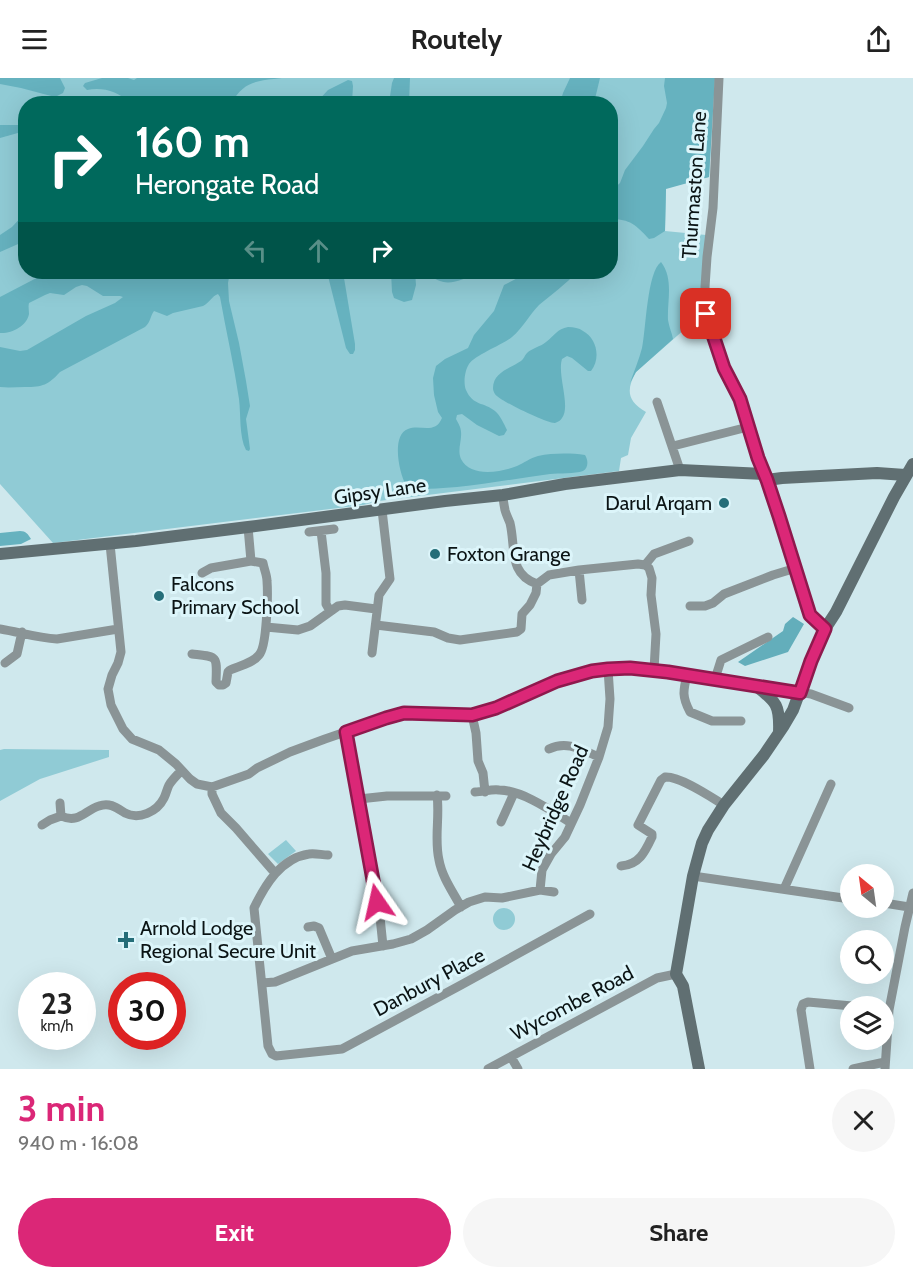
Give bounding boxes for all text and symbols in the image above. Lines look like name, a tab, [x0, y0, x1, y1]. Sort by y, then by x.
icon: menu	[18, 23, 51, 56]
text: Routely	[411, 23, 502, 56]
icon: share	[862, 23, 895, 56]
street label: Thurmaston Lane	[677, 110, 711, 260]
text: 160 m	[135, 116, 250, 168]
icon: right	[36, 120, 114, 198]
text: Herongate Road	[135, 168, 319, 201]
icon: left	[239, 234, 272, 267]
icon: ahead	[302, 234, 335, 267]
icon: right	[365, 234, 398, 267]
pin	[680, 288, 731, 339]
icon: arrive	[689, 297, 722, 330]
street label: Gipsy Lane	[332, 473, 428, 509]
place label: Darul Arqam	[605, 491, 712, 515]
marker: Darul Arqam	[717, 496, 731, 510]
place label: Foxton Grange	[447, 542, 571, 566]
marker: Foxton Grange	[428, 547, 442, 561]
place label: Falcons Primary School	[171, 572, 299, 619]
marker: Falcons Primary School	[152, 589, 166, 603]
street label: Heybridge Road	[517, 741, 593, 875]
north arrow	[840, 864, 894, 918]
map controls	[840, 864, 894, 1050]
position arrow	[345, 870, 409, 934]
place label: Arnold Lodge Regional Secure Unit	[140, 916, 316, 963]
button: search	[840, 930, 894, 984]
marker: Arnold Lodge Regional Secure Unit	[117, 931, 135, 949]
street label: Danbury Place	[369, 943, 489, 1021]
street label: Wycombe Road	[507, 961, 637, 1045]
speed limit sign: 30	[108, 972, 186, 1050]
text: 23	[41, 985, 73, 1022]
button: layers	[840, 996, 894, 1050]
text: km/h	[41, 1017, 73, 1035]
text: 3 min	[18, 1086, 105, 1130]
button: close	[832, 1089, 895, 1152]
text: 940 m · 16:08	[18, 1131, 139, 1155]
button: Exit	[18, 1198, 451, 1267]
button: Share	[463, 1198, 895, 1267]

